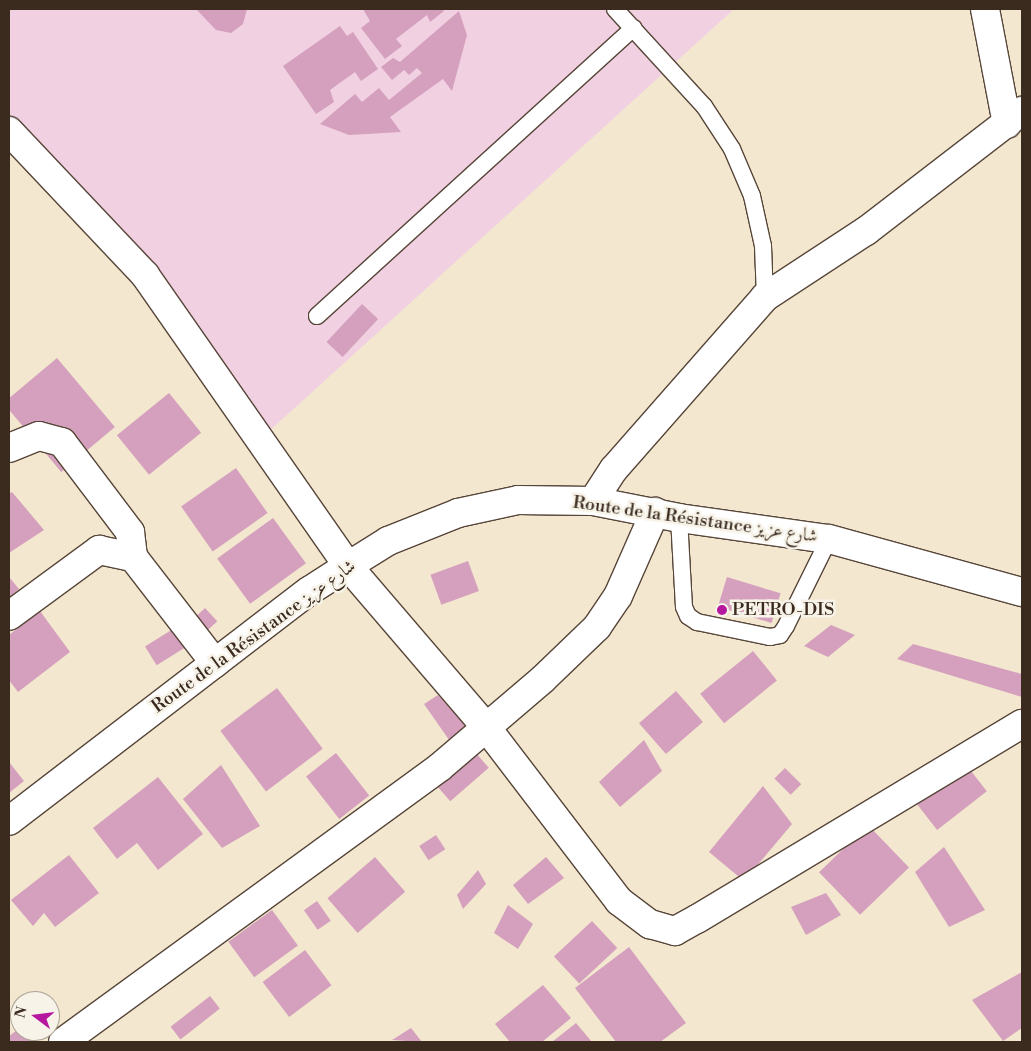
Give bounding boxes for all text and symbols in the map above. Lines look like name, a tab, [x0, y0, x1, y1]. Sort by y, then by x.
street label: Route de la Résistance شارع عزيز	[571, 492, 819, 548]
street label: Route de la Résistance شارع عزيز	[148, 556, 360, 718]
place label: PETRO-DIS	[732, 599, 834, 621]
marker: PETRO-DIS	[716, 604, 728, 616]
north arrow	[10, 991, 60, 1041]
text: N	[11, 1005, 32, 1020]

